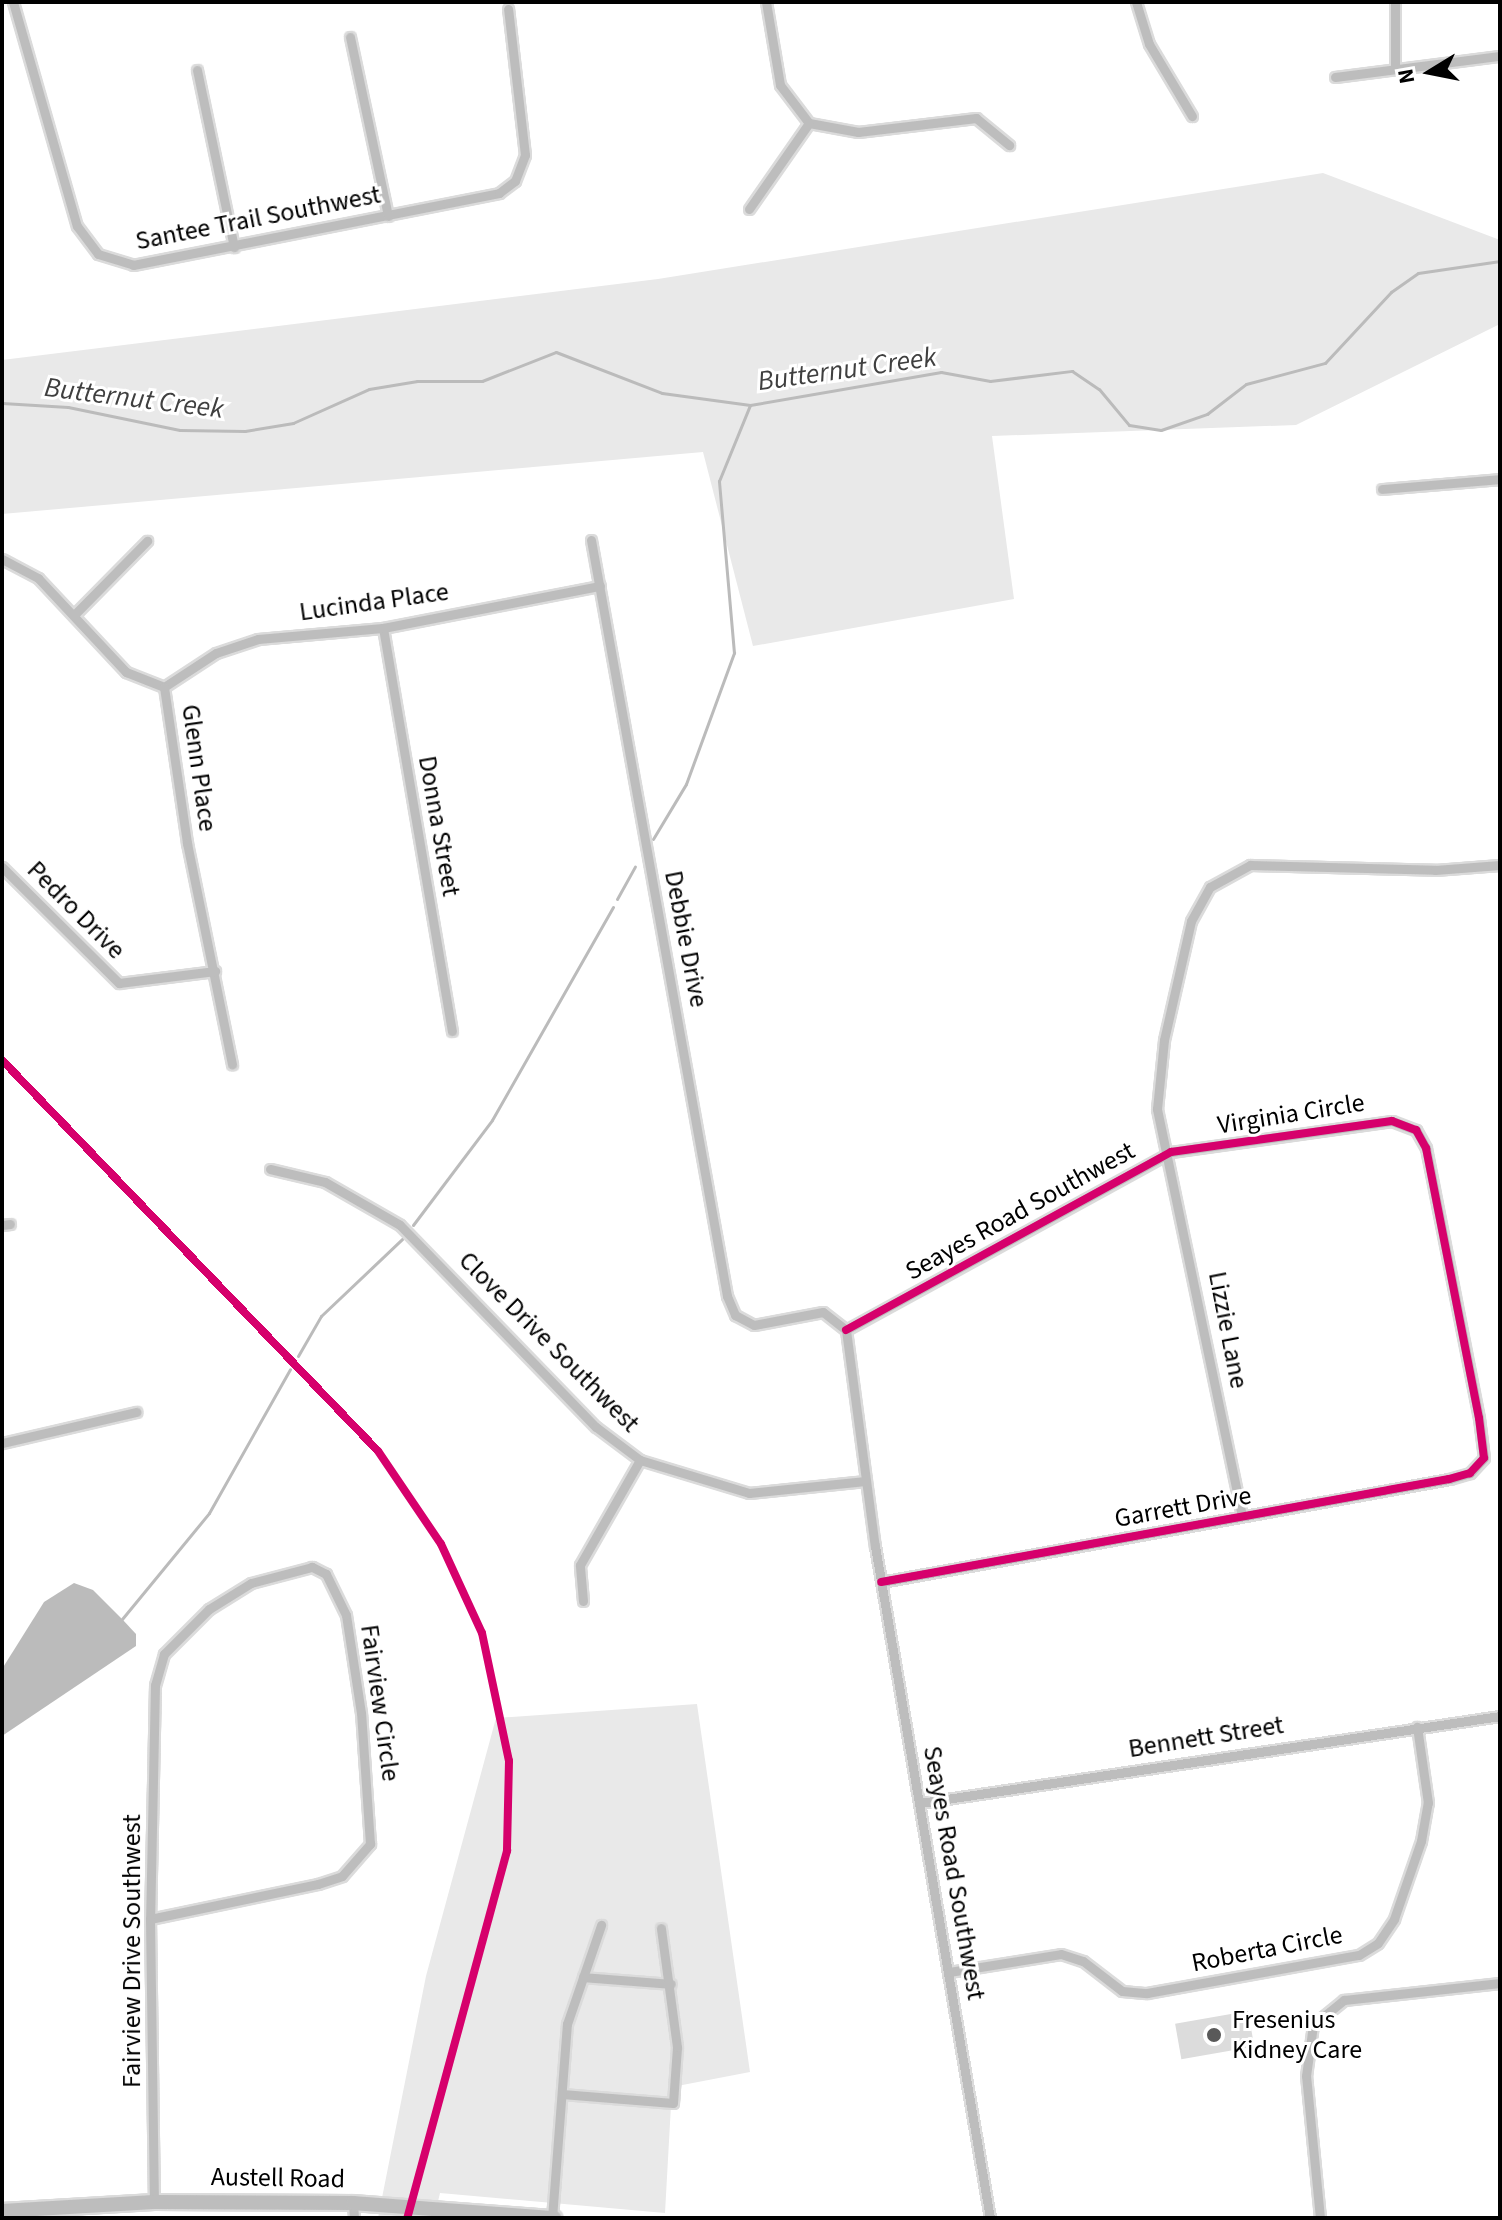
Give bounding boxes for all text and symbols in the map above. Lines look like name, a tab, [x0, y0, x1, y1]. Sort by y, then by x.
north arrow	[1390, 32, 1470, 112]
text: N	[1389, 66, 1423, 86]
street label: Santee Trail Southwest	[133, 179, 383, 257]
water label: Butternut Creek	[755, 340, 939, 398]
water label: Butternut Creek	[42, 370, 226, 426]
street label: Lucinda Place	[297, 576, 451, 628]
street label: Glenn Place	[175, 703, 223, 833]
street label: Donna Street	[411, 753, 467, 899]
street label: Pedro Drive	[20, 854, 132, 966]
street label: Debbie Drive	[657, 868, 715, 1010]
street label: Virginia Circle	[1215, 1087, 1367, 1141]
street label: Seayes Road Southwest	[900, 1135, 1140, 1287]
street label: Clove Drive Southwest	[452, 1245, 646, 1439]
street label: Lizzie Lane	[1201, 1269, 1255, 1391]
street label: Garrett Drive	[1112, 1480, 1254, 1534]
street label: Fairview Circle	[354, 1623, 406, 1783]
street label: Bennett Street	[1126, 1709, 1286, 1765]
street label: Seayes Road Southwest	[916, 1744, 992, 2002]
street label: Fairview Drive Southwest	[116, 1814, 148, 2088]
street label: Roberta Circle	[1189, 1919, 1345, 1979]
place label: Fresenius Kidney Care	[1232, 2004, 1362, 2066]
marker: Fresenius Kidney Care	[1203, 2024, 1225, 2046]
street label: Austell Road	[211, 2161, 345, 2195]

